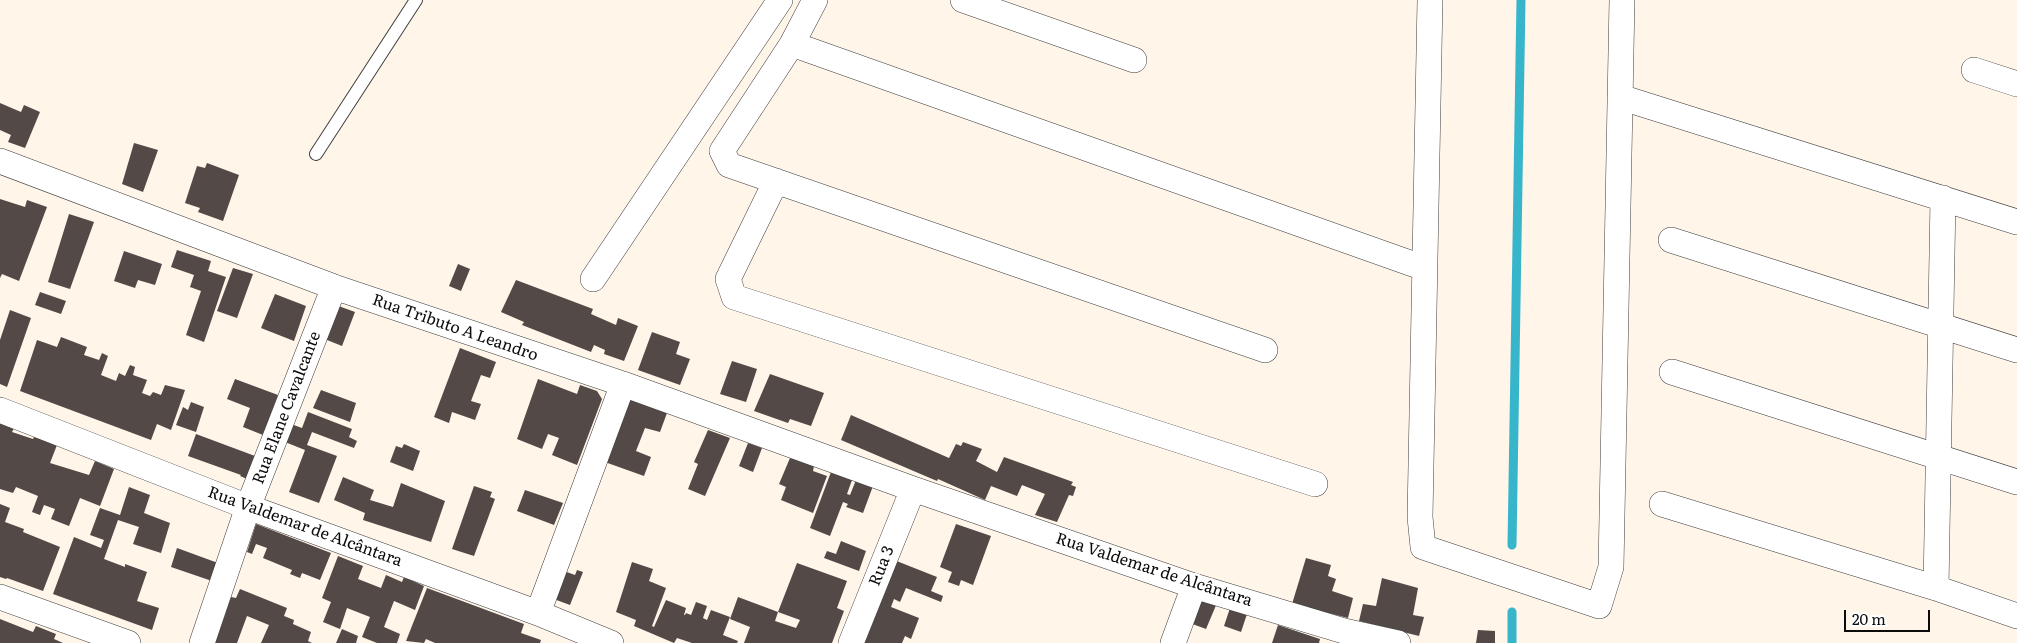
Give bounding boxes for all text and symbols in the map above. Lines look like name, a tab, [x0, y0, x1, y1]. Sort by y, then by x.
street label: Rua Tributo A Leandro	[370, 291, 540, 365]
street label: Rua Elane Cavalcante	[249, 329, 325, 487]
street label: Rua Valdemar de Alcântara	[205, 483, 405, 571]
street label: Rua Valdemar de Alcântara	[1053, 529, 1255, 611]
street label: Rua 3	[865, 543, 899, 589]
scale bar	[1847, 600, 1933, 632]
text: 20 m	[1852, 607, 1886, 630]

